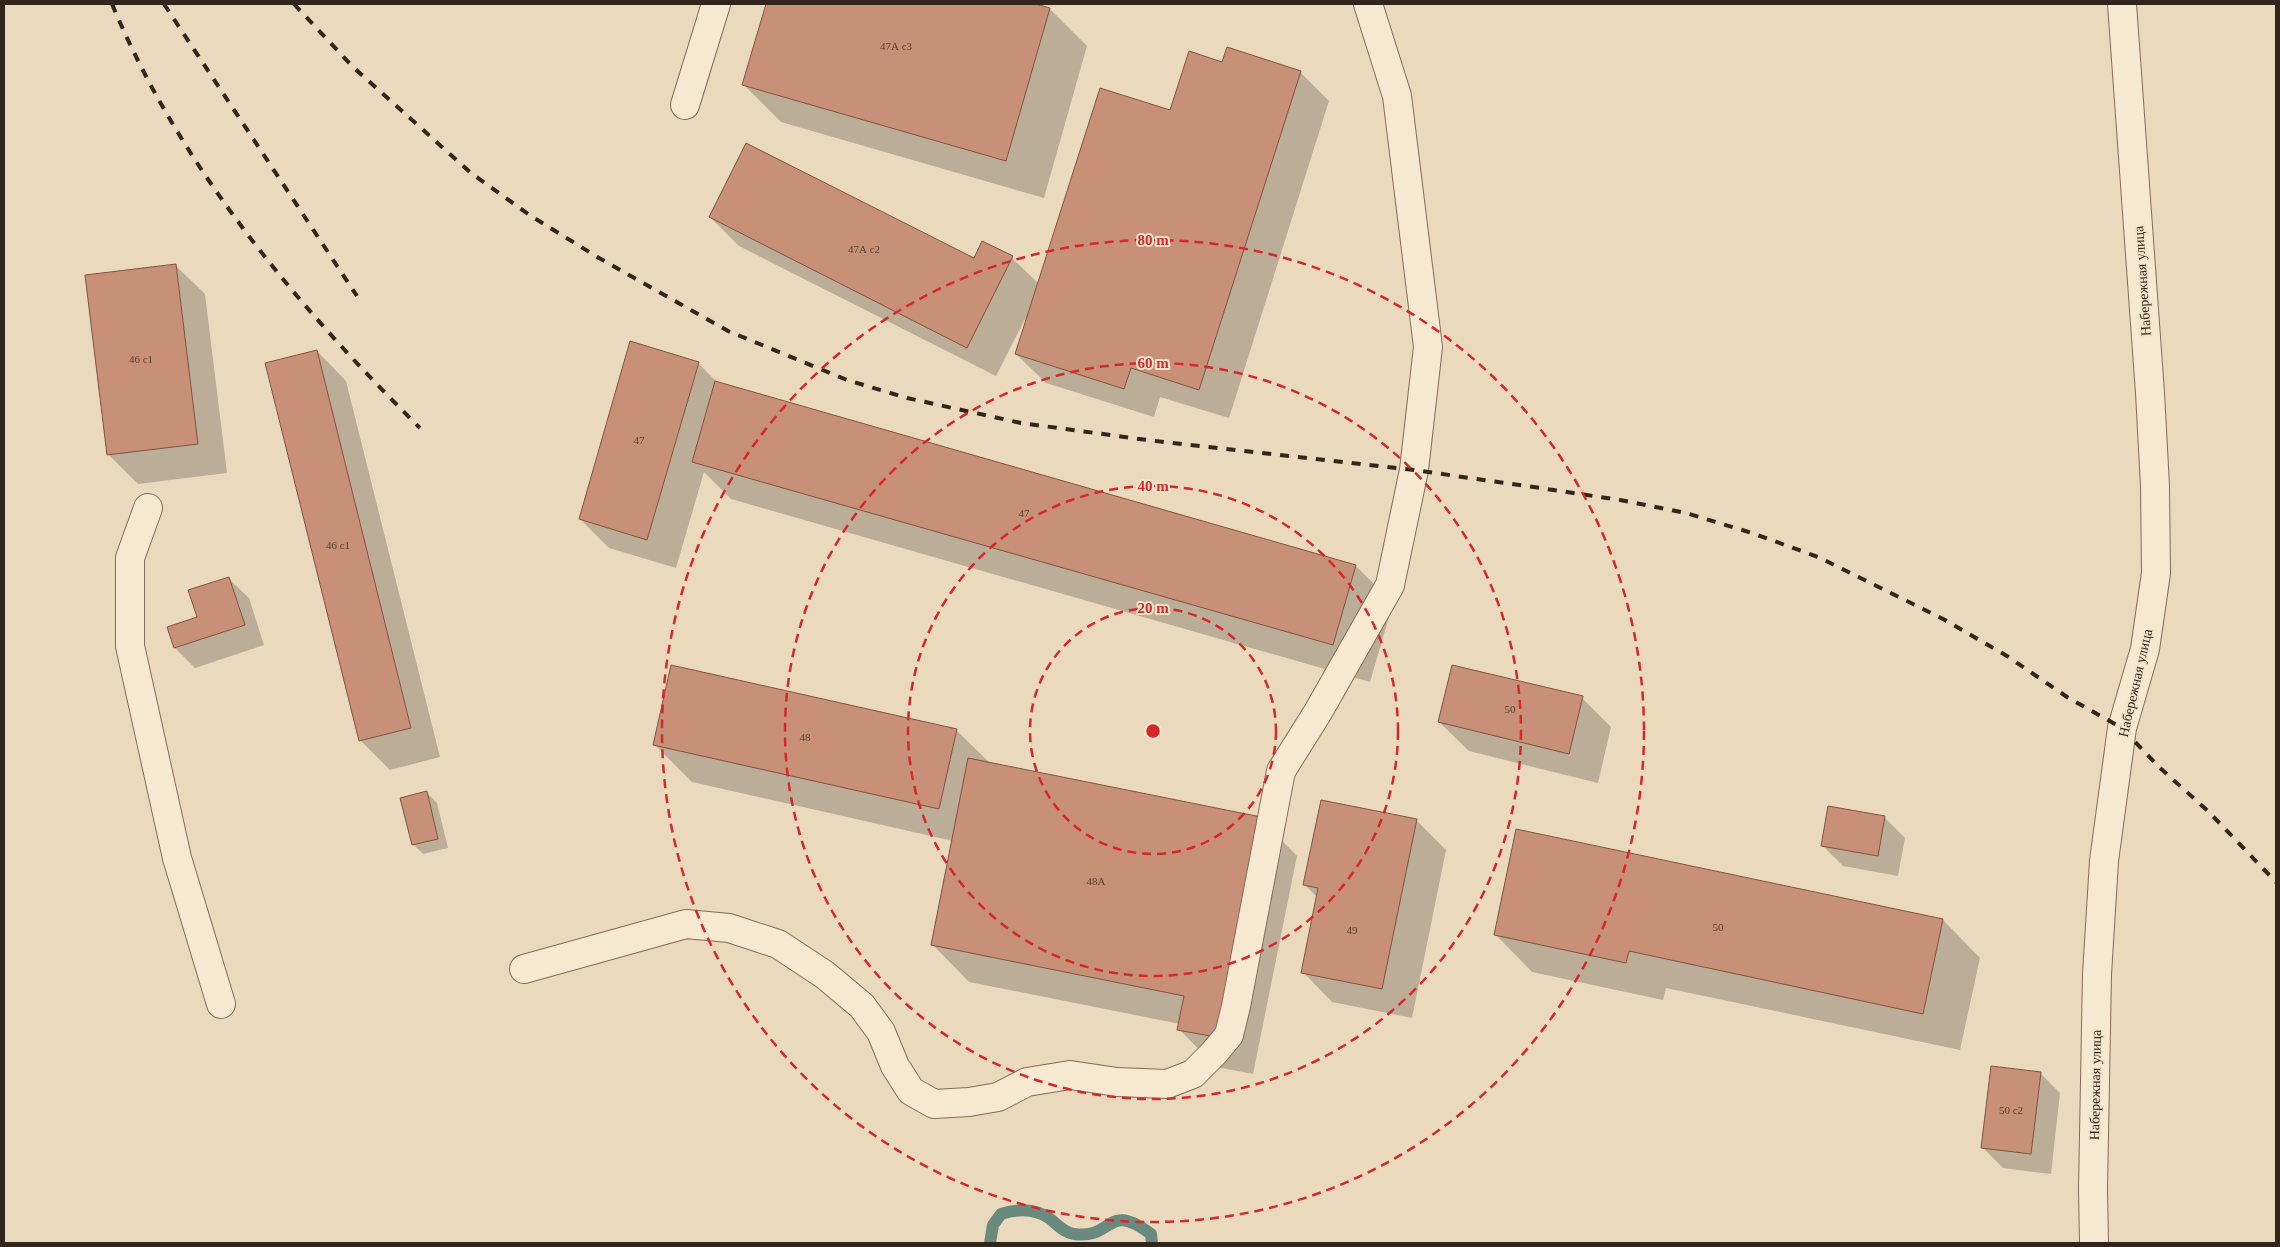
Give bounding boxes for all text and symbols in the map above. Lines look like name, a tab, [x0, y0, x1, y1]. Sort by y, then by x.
house number: 47А с3	[880, 40, 913, 52]
street label: Набережная улица	[2131, 225, 2154, 337]
text: 80 m	[1137, 232, 1169, 248]
house number: 47А с2	[848, 243, 880, 255]
house number: 46 с1	[129, 353, 153, 365]
text: 60 m	[1137, 355, 1169, 371]
house number: 47	[634, 434, 645, 446]
text: 40 m	[1137, 478, 1169, 494]
house number: 47	[1019, 507, 1030, 519]
house number: 46 с1	[326, 539, 350, 551]
text: 20 m	[1137, 600, 1169, 616]
street label: Набережная улица	[2116, 627, 2155, 739]
house number: 50	[1505, 703, 1516, 715]
centre of rings	[1144, 722, 1162, 740]
house number: 48	[800, 731, 811, 743]
house number: 48А	[1087, 875, 1106, 887]
house number: 50	[1713, 921, 1724, 933]
house number: 49	[1347, 924, 1358, 936]
street label: Набережная улица	[2087, 1029, 2104, 1140]
house number: 50 с2	[1999, 1104, 2023, 1116]

